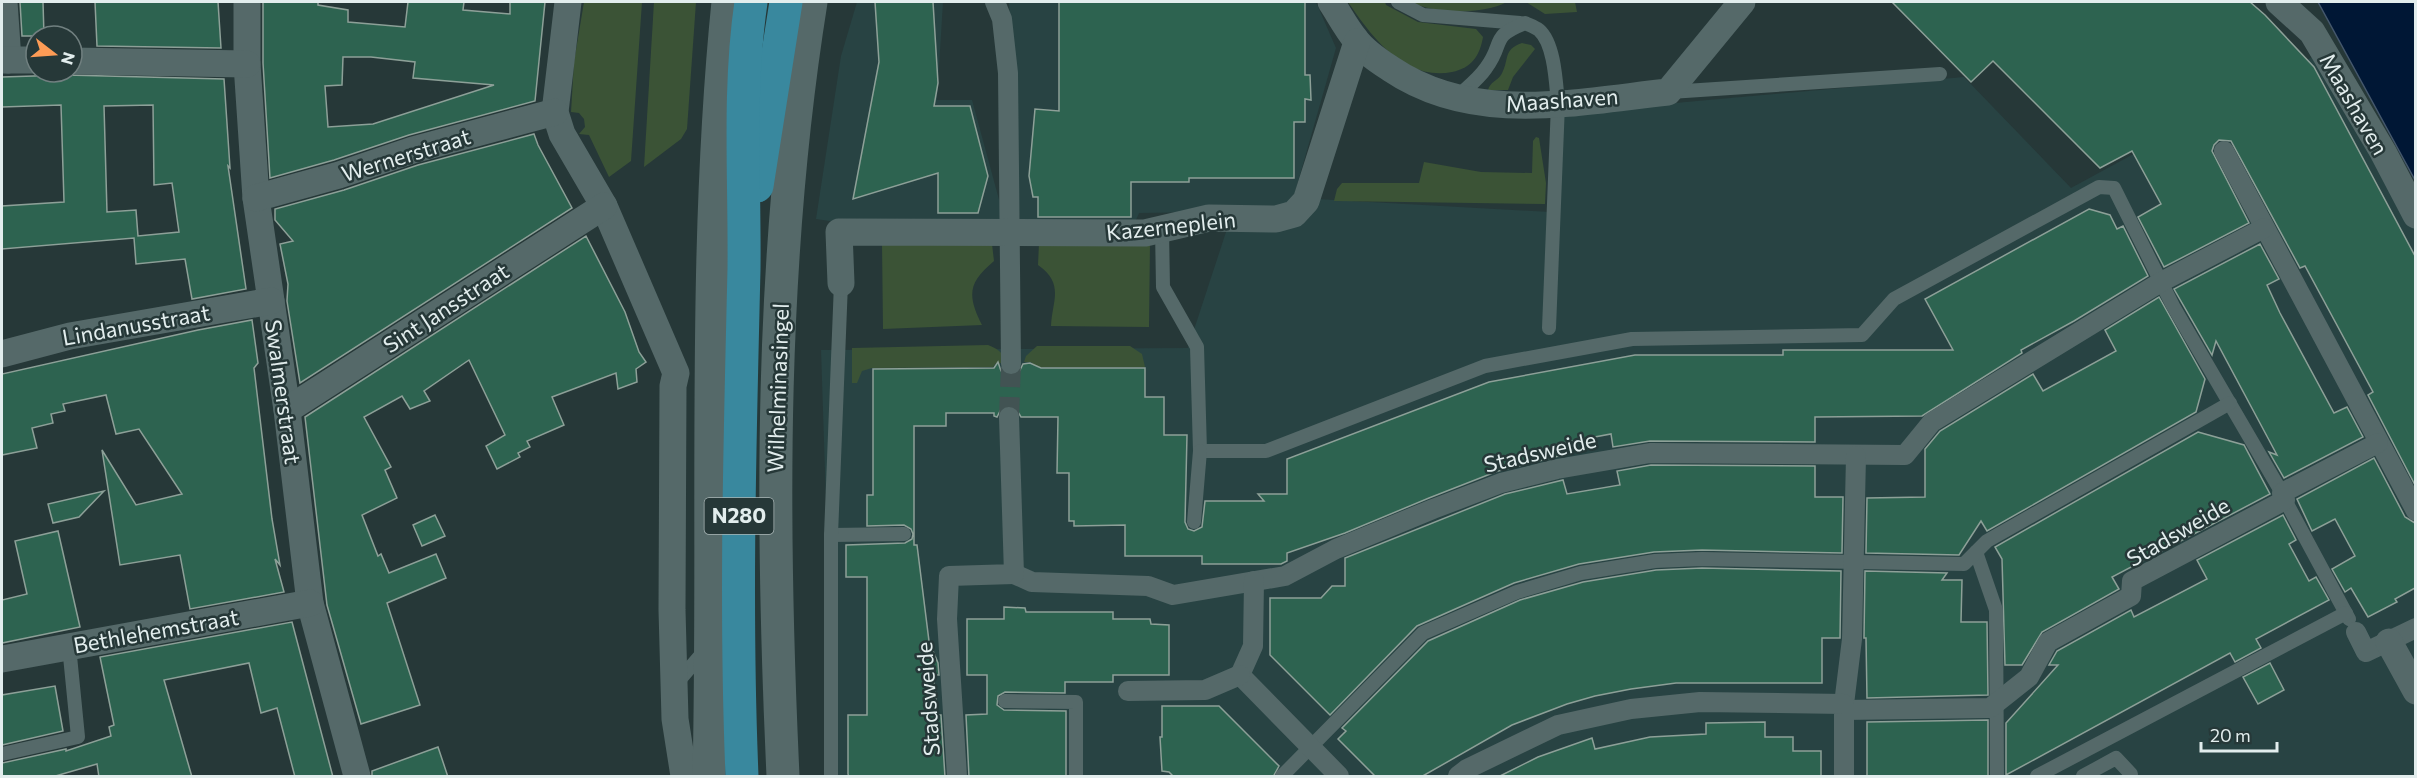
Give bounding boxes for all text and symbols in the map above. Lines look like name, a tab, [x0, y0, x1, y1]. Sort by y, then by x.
north arrow	[24, 24, 84, 84]
street label: Maashaven	[2315, 48, 2394, 159]
text: N	[58, 50, 80, 67]
street label: Maashaven	[1505, 82, 1619, 117]
street label: Wernerstraat	[338, 122, 474, 187]
street label: Kazerneplein	[1105, 205, 1237, 246]
street label: Sint Jansstraat	[378, 257, 514, 358]
street label: Lindanusstraat	[60, 298, 212, 351]
street label: Wilhelminasingel	[761, 303, 794, 473]
street label: Swalmerstraat	[260, 318, 307, 466]
street label: Stadsweide	[1481, 425, 1599, 478]
street label: Stadsweide	[2121, 491, 2234, 572]
road number: N280	[704, 498, 774, 534]
street label: Bethlehemstraat	[71, 603, 241, 658]
street label: Stadsweide	[910, 641, 945, 757]
scale bar	[2201, 715, 2278, 753]
text: 20 m	[2210, 724, 2251, 746]

